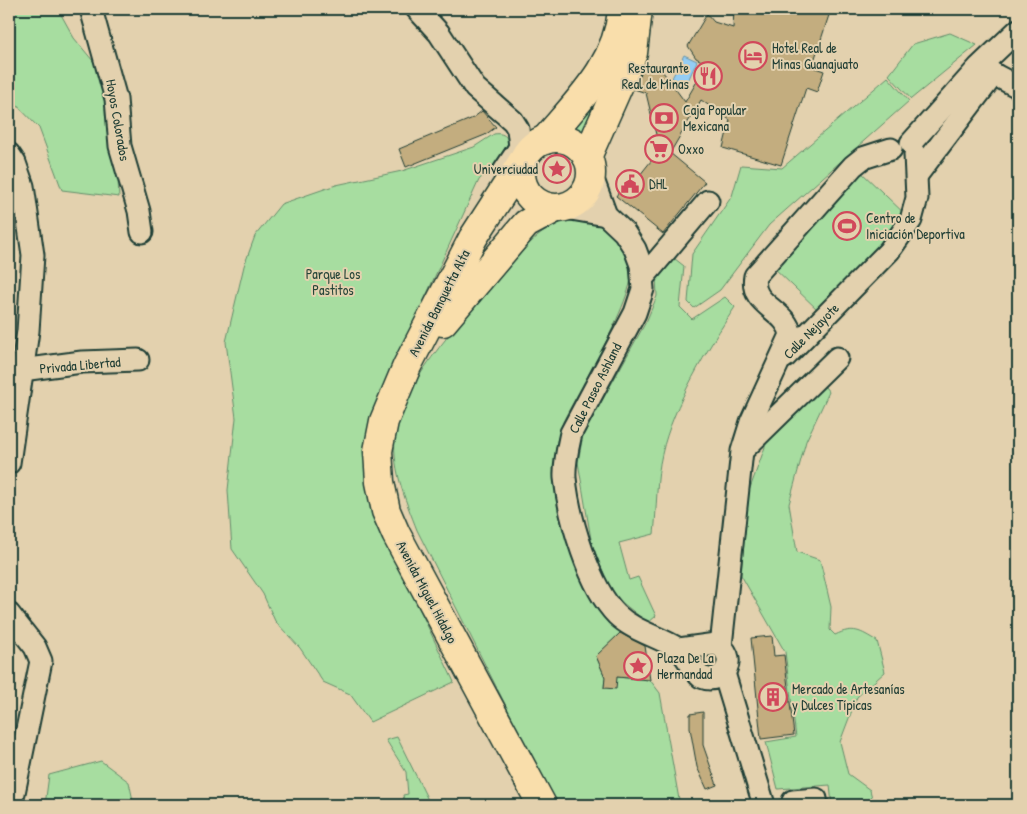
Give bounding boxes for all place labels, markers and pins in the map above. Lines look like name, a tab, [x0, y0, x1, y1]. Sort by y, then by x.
place label: Hotel Real de Minas Guanajuato	[772, 38, 859, 74]
hotel icon: Hotel Real de Minas Guanajuato	[738, 41, 768, 71]
place label: Restaurante Real de Minas	[622, 58, 689, 93]
restaurant icon: Restaurante Real de Minas	[693, 61, 723, 91]
place label: Caja Popular Mexicana	[683, 100, 747, 135]
bank icon: Caja Popular Mexicana	[649, 103, 679, 133]
supermarket icon: Oxxo	[644, 134, 674, 164]
place label: Oxxo	[678, 139, 704, 158]
place icon: Univerciudad	[542, 154, 572, 184]
place label: Univerciudad	[474, 159, 539, 178]
public building icon: DHL	[615, 169, 645, 199]
place label: DHL	[649, 174, 667, 193]
place label: Centro de Iniciación Deportiva	[866, 208, 965, 244]
sports icon: Centro de Iniciación Deportiva	[832, 211, 862, 241]
place label: Plaza De La Hermandad	[657, 648, 714, 683]
place icon: Plaza De La Hermandad	[623, 651, 653, 681]
place label: Mercado de Artesanías y Dulces Típicas	[792, 679, 905, 715]
building icon: Mercado de Artesanías y Dulces Típicas	[758, 682, 788, 712]

